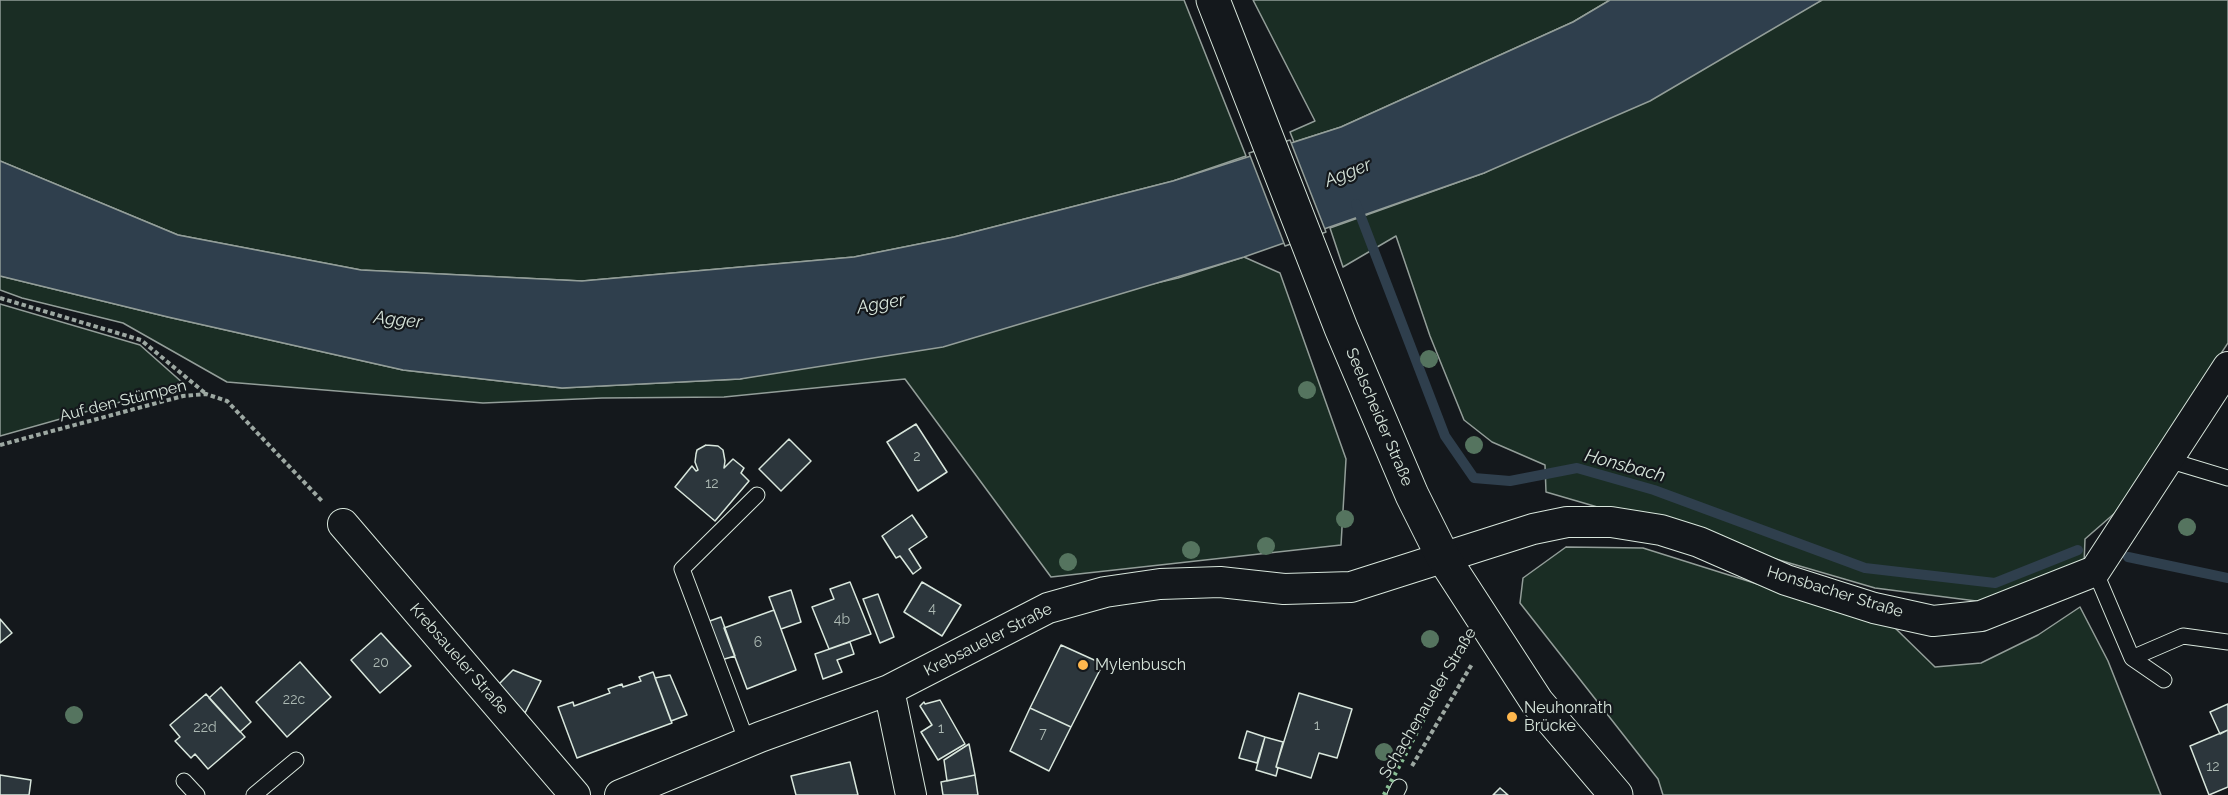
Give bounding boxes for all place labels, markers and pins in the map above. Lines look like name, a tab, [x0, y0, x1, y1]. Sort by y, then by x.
place label: Mylenbusch	[1095, 655, 1186, 675]
marker: Mylenbusch	[1076, 658, 1090, 672]
place label: Neuhonrath Brücke	[1524, 698, 1612, 736]
marker: Neuhonrath Brücke	[1505, 710, 1519, 724]

